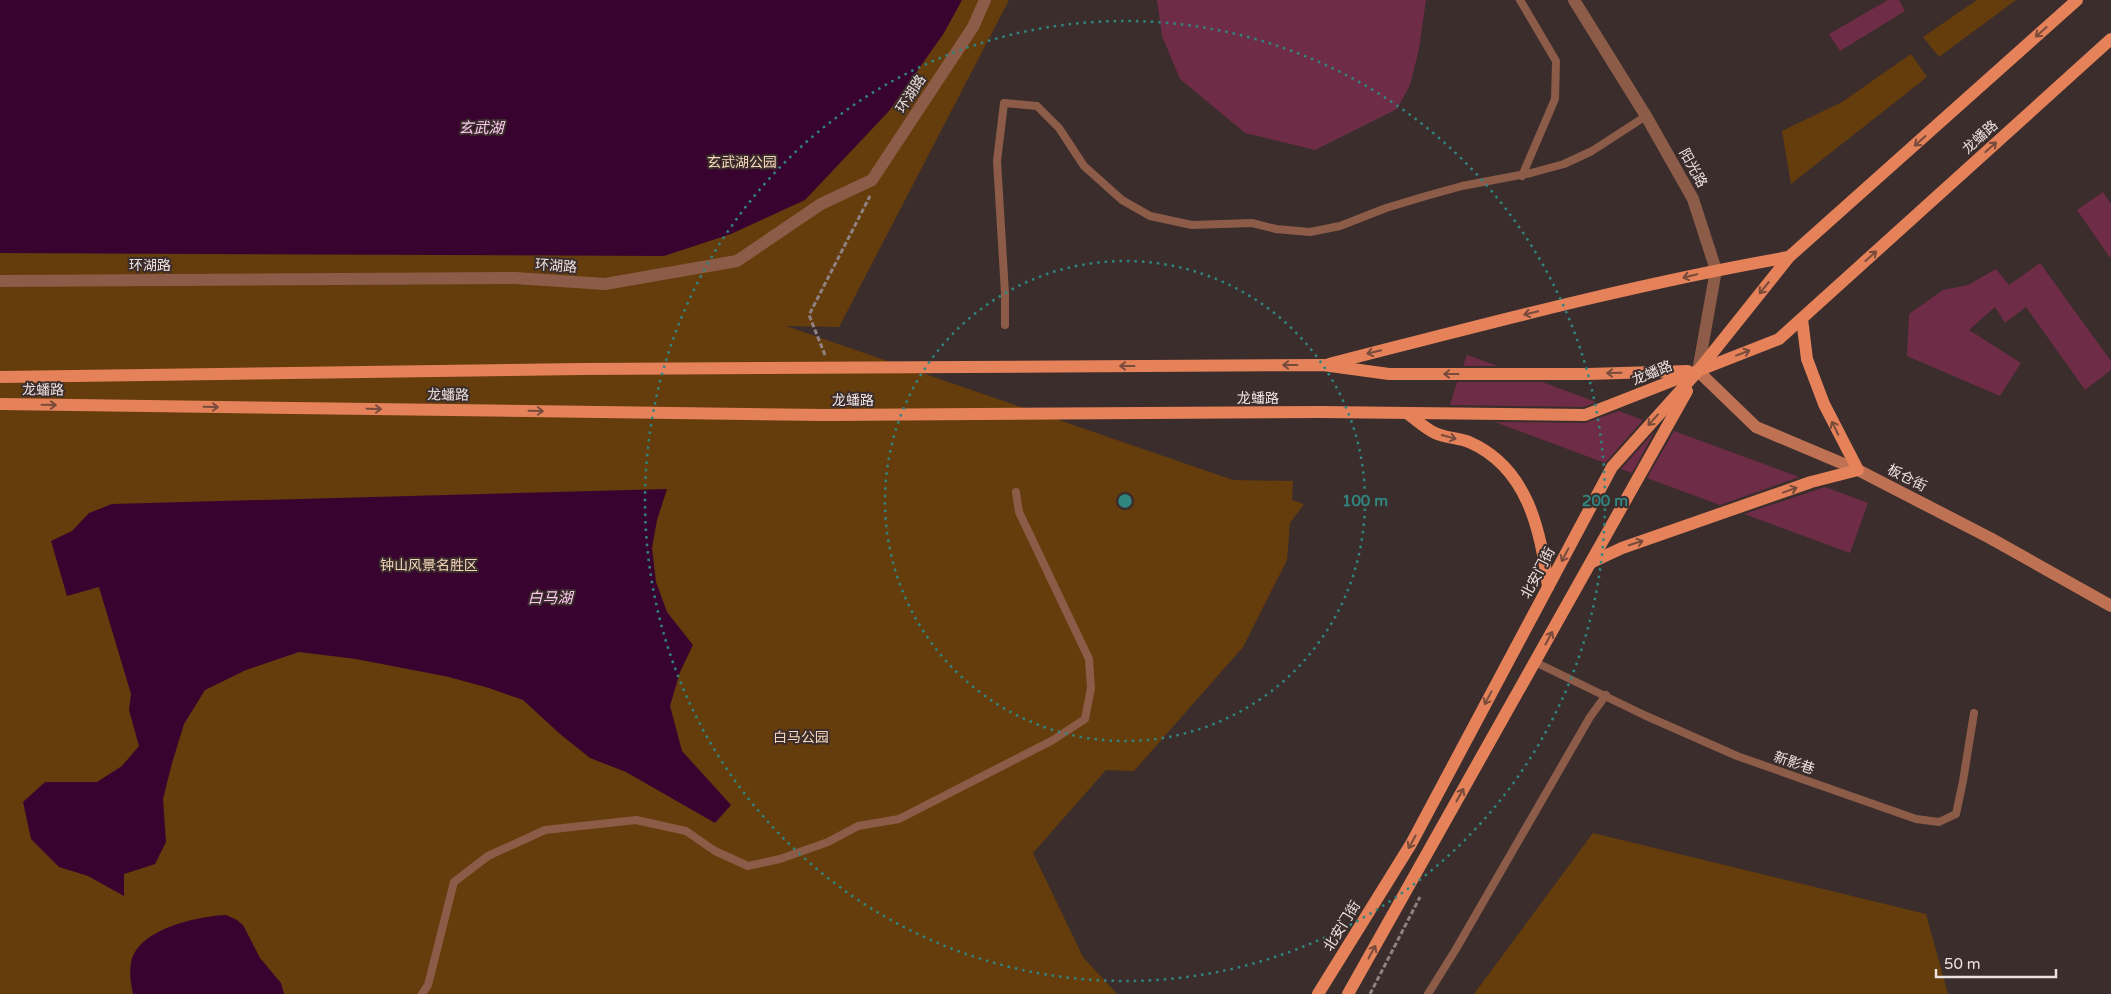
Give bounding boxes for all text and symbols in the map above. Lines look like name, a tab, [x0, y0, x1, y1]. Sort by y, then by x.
one-way arrow	[2034, 27, 2047, 38]
street label: 环湖路	[892, 72, 930, 116]
street label: 龙蟠路	[1959, 117, 2001, 157]
water label: 玄武湖	[458, 119, 505, 137]
one-way arrow	[1913, 135, 1926, 147]
one-way arrow	[1985, 141, 1998, 153]
street label: 阳光路	[1675, 146, 1711, 190]
park label: 玄武湖公园	[707, 154, 777, 171]
one-way arrow	[1864, 250, 1877, 262]
street label: 环湖路	[534, 256, 578, 276]
street label: 环湖路	[129, 257, 171, 274]
one-way arrow	[1682, 272, 1698, 281]
one-way arrow	[1758, 282, 1769, 295]
one-way arrow	[1524, 309, 1540, 318]
one-way arrow	[1366, 348, 1382, 358]
one-way arrow	[1735, 348, 1750, 357]
street label: 龙蟠路	[1629, 357, 1675, 389]
one-way arrow	[1282, 360, 1298, 370]
one-way arrow	[1119, 361, 1136, 371]
one-way arrow	[1606, 368, 1622, 378]
one-way arrow	[1444, 369, 1460, 379]
street label: 龙蟠路	[22, 381, 64, 399]
street label: 龙蟠路	[427, 386, 469, 404]
street label: 龙蟠路	[1237, 390, 1279, 407]
street label: 龙蟠路	[832, 392, 874, 409]
one-way arrow	[40, 400, 56, 410]
one-way arrow	[202, 402, 219, 412]
one-way arrow	[365, 404, 381, 414]
one-way arrow	[528, 406, 544, 416]
one-way arrow	[1648, 414, 1659, 427]
one-way arrow	[1830, 420, 1840, 435]
one-way arrow	[1441, 432, 1457, 442]
street label: 板仓街	[1884, 461, 1930, 495]
one-way arrow	[1782, 485, 1797, 494]
centre of rings	[1116, 492, 1134, 510]
text: 100 m	[1342, 492, 1388, 510]
text: 200 m	[1582, 492, 1628, 510]
one-way arrow	[1628, 538, 1644, 547]
street label: 北安门街	[1517, 544, 1559, 602]
one-way arrow	[1560, 547, 1569, 562]
park label: 钟山风景名胜区	[380, 557, 478, 574]
water label: 白马湖	[527, 589, 574, 607]
one-way arrow	[1544, 632, 1554, 646]
one-way arrow	[1483, 691, 1493, 705]
park label: 白马公园	[773, 729, 829, 746]
street label: 新影巷	[1771, 748, 1817, 778]
one-way arrow	[1456, 788, 1466, 802]
one-way arrow	[1407, 834, 1417, 849]
street label: 北安门街	[1320, 898, 1364, 954]
one-way arrow	[1367, 945, 1377, 959]
scale bar	[1936, 946, 2056, 978]
text: 50 m	[1944, 955, 1981, 973]

